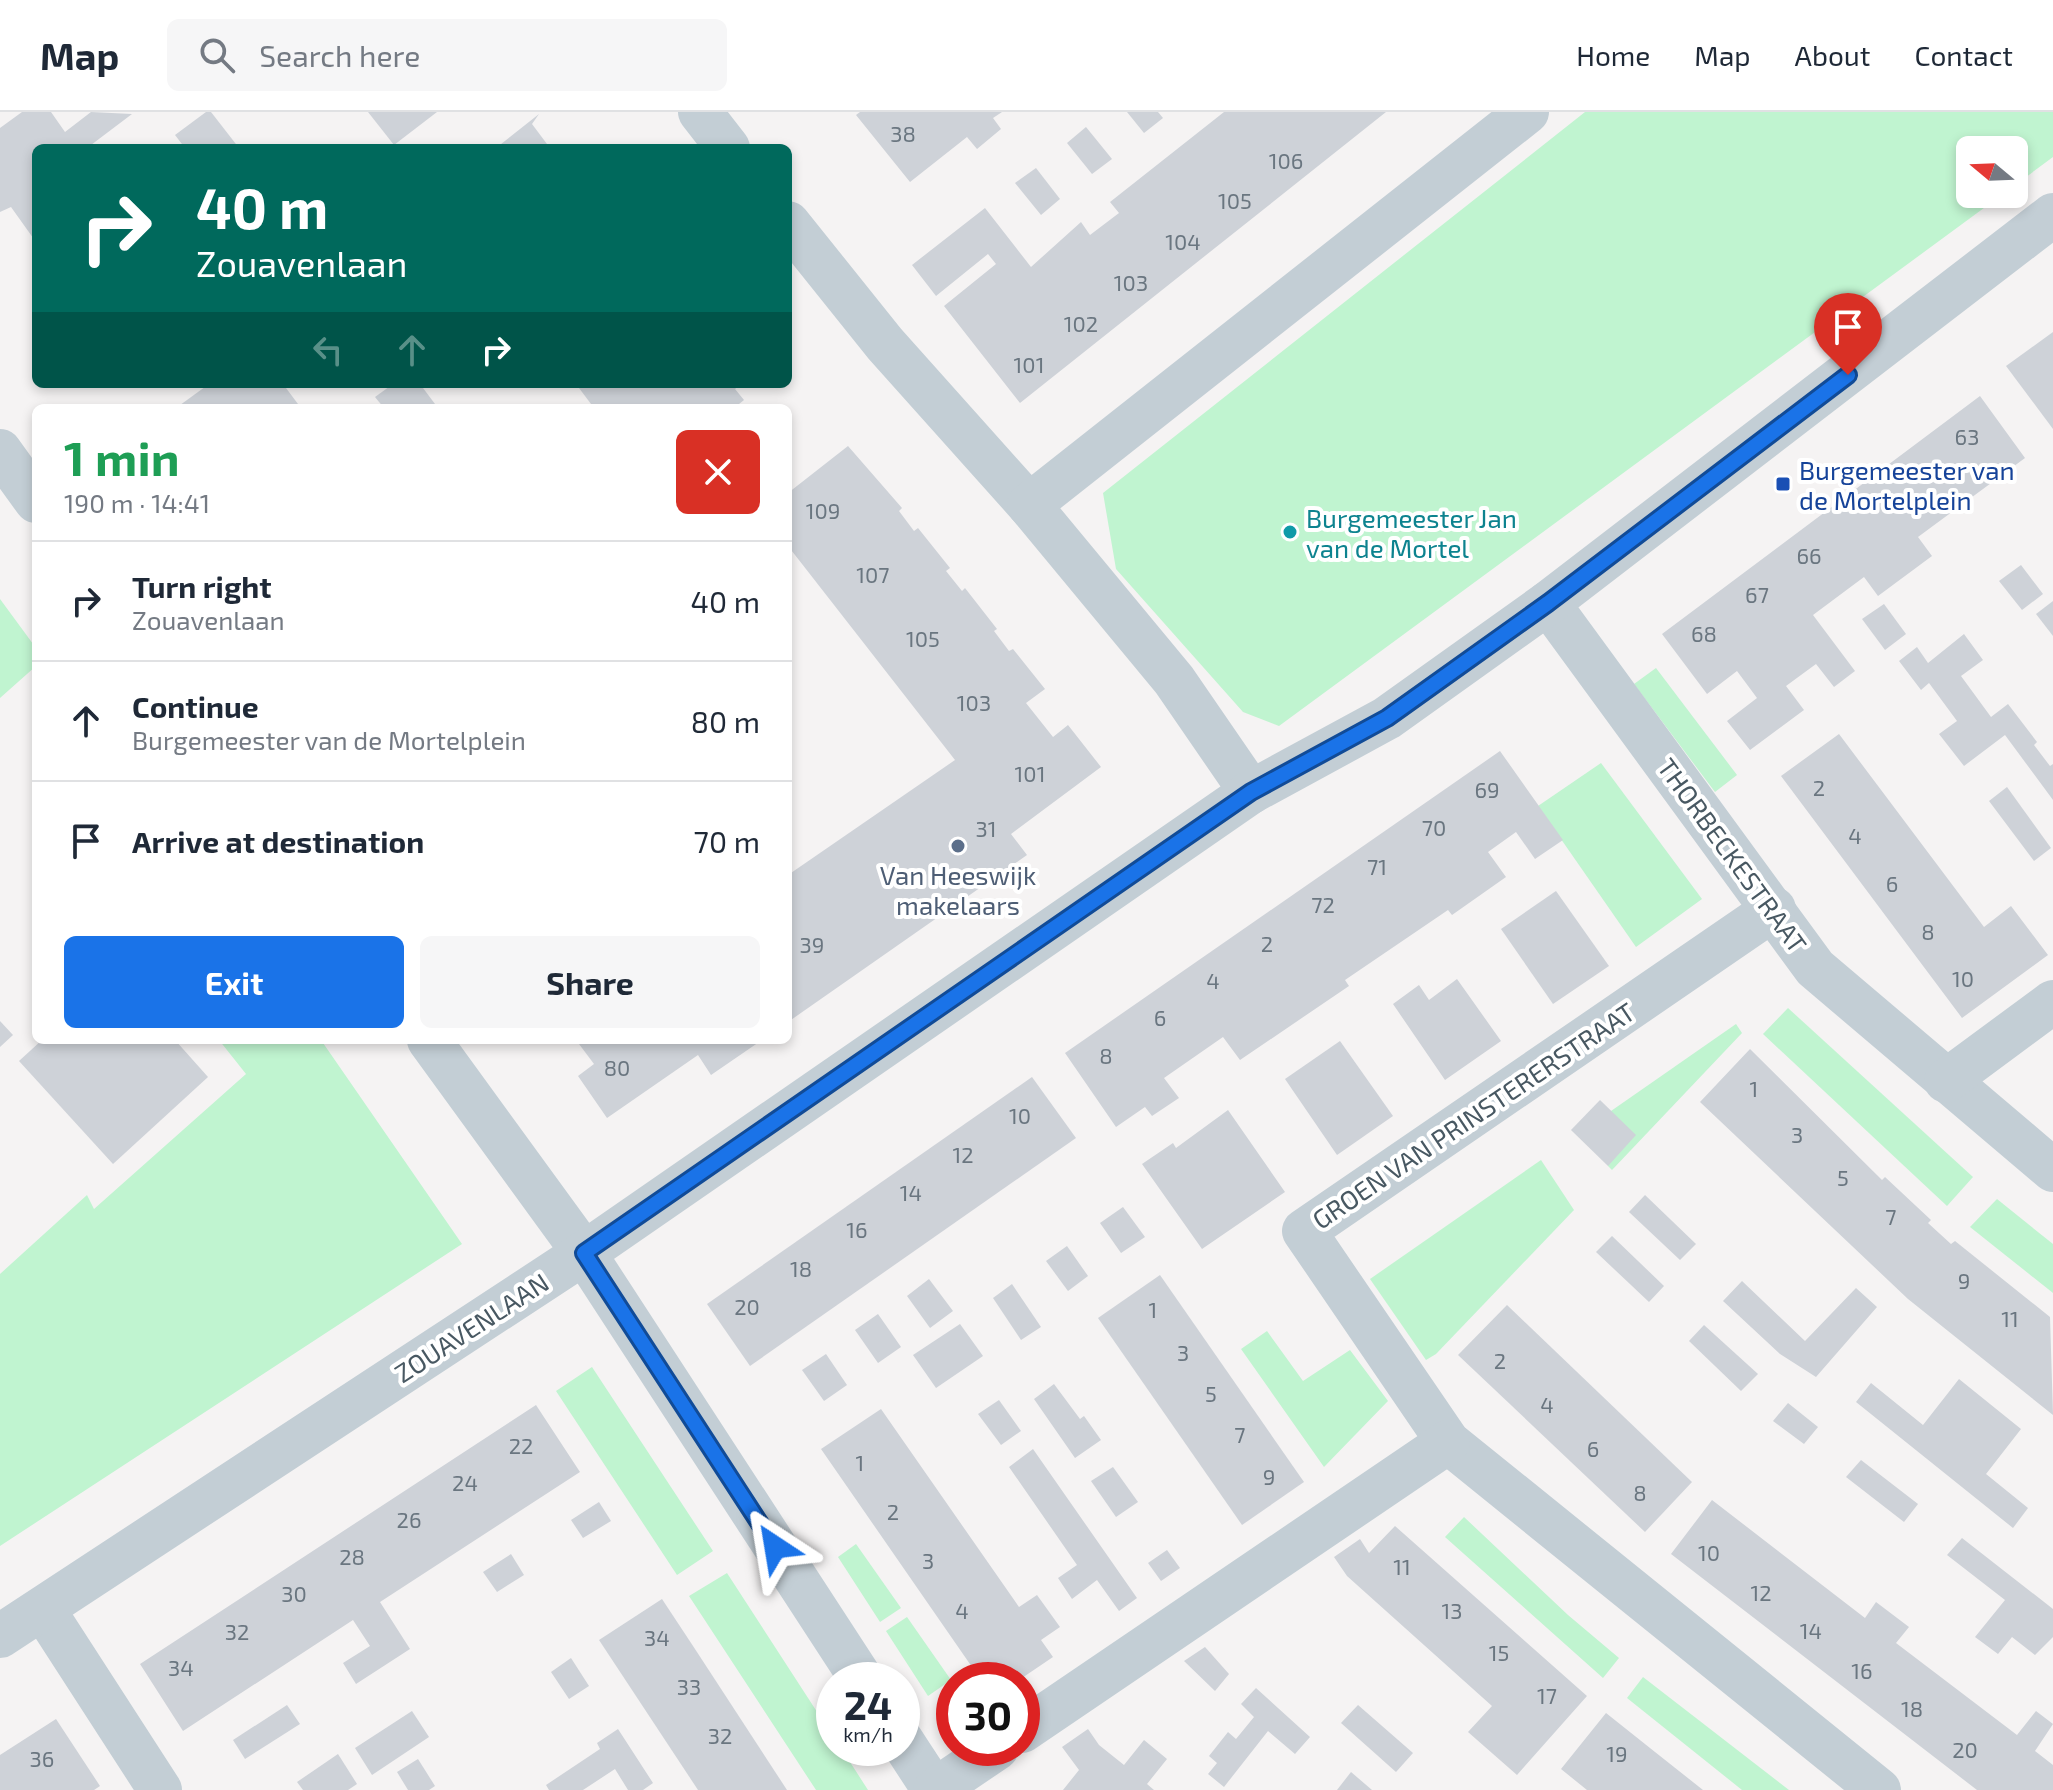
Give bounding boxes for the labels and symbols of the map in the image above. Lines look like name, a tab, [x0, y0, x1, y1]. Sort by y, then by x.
house number: 38	[890, 120, 916, 146]
north arrow	[1956, 136, 2028, 208]
house number: 106	[1269, 147, 1303, 173]
house number: 105	[1218, 187, 1252, 213]
house number: 104	[1165, 228, 1201, 254]
house number: 103	[1114, 269, 1148, 295]
pin	[1814, 293, 1882, 375]
house number: 102	[1064, 310, 1098, 336]
house number: 101	[1014, 351, 1044, 377]
house number: 63	[1955, 423, 1979, 449]
place label: Burgemeester van de Mortelplein	[1799, 454, 2015, 515]
marker: Burgemeester van de Mortelplein	[1774, 475, 1792, 493]
house number: 109	[806, 497, 840, 523]
place label: Burgemeester Jan van de Mortel	[1306, 502, 1517, 563]
marker: Burgemeester Jan van de Mortel	[1281, 523, 1299, 541]
house number: 66	[1796, 542, 1822, 568]
house number: 107	[856, 561, 890, 587]
house number: 67	[1745, 581, 1769, 607]
house number: 68	[1691, 620, 1717, 646]
house number: 105	[906, 625, 940, 651]
house number: 103	[957, 689, 991, 715]
street label: THORBECKESTRAAT	[1652, 752, 1814, 958]
house number: 101	[1015, 760, 1045, 786]
house number: 2	[1813, 774, 1825, 800]
house number: 69	[1474, 776, 1500, 802]
house number: 70	[1422, 814, 1446, 840]
house number: 31	[976, 815, 997, 841]
house number: 4	[1848, 822, 1862, 848]
marker: Van Heeswijk makelaars	[949, 837, 967, 855]
house number: 71	[1367, 853, 1387, 879]
place label: Van Heeswijk makelaars	[880, 859, 1036, 920]
house number: 6	[1886, 870, 1898, 896]
house number: 72	[1311, 891, 1335, 917]
house number: 8	[1921, 918, 1935, 944]
house number: 2	[1261, 930, 1273, 956]
house number: 39	[800, 931, 824, 957]
house number: 10	[1952, 965, 1974, 991]
house number: 4	[1206, 967, 1220, 993]
street label: GROEN VAN PRINSTERERSTRAAT	[1306, 995, 1640, 1235]
house number: 6	[1154, 1004, 1166, 1030]
house number: 8	[1099, 1042, 1113, 1068]
house number: 80	[604, 1054, 630, 1080]
house number: 1	[1750, 1075, 1758, 1101]
house number: 10	[1009, 1102, 1031, 1128]
house number: 3	[1791, 1121, 1803, 1147]
house number: 12	[952, 1141, 974, 1167]
house number: 5	[1837, 1164, 1849, 1190]
house number: 14	[900, 1179, 922, 1205]
house number: 7	[1885, 1203, 1897, 1229]
house number: 16	[846, 1216, 868, 1242]
house number: 18	[790, 1255, 812, 1281]
street label: ZOUAVENLAAN	[388, 1266, 554, 1388]
house number: 9	[1958, 1267, 1970, 1293]
house number: 20	[734, 1293, 760, 1319]
house number: 1	[1149, 1296, 1157, 1322]
house number: 11	[2001, 1305, 2019, 1331]
house number: 3	[1177, 1339, 1189, 1365]
house number: 2	[1494, 1347, 1506, 1373]
house number: 5	[1205, 1380, 1217, 1406]
house number: 4	[1540, 1391, 1554, 1417]
house number: 7	[1234, 1421, 1246, 1447]
house number: 22	[509, 1432, 533, 1458]
house number: 6	[1587, 1435, 1599, 1461]
house number: 1	[856, 1449, 864, 1475]
house number: 9	[1263, 1463, 1275, 1489]
house number: 24	[452, 1469, 478, 1495]
house number: 8	[1633, 1479, 1647, 1505]
house number: 2	[887, 1498, 899, 1524]
position arrow	[733, 1505, 817, 1589]
house number: 26	[397, 1506, 421, 1532]
house number: 10	[1698, 1539, 1720, 1565]
house number: 28	[339, 1543, 365, 1569]
house number: 3	[922, 1547, 934, 1573]
house number: 11	[1393, 1553, 1411, 1579]
house number: 12	[1750, 1579, 1772, 1605]
house number: 30	[281, 1580, 307, 1606]
house number: 4	[955, 1597, 969, 1623]
house number: 13	[1442, 1597, 1463, 1623]
house number: 14	[1800, 1617, 1822, 1643]
house number: 32	[225, 1618, 249, 1644]
house number: 34	[644, 1624, 670, 1650]
house number: 15	[1489, 1639, 1509, 1665]
house number: 34	[168, 1654, 194, 1680]
house number: 16	[1851, 1657, 1873, 1683]
speed limit sign: 30	[936, 1662, 1040, 1766]
house number: 33	[677, 1673, 701, 1699]
house number: 17	[1537, 1682, 1557, 1708]
house number: 18	[1901, 1695, 1923, 1721]
house number: 32	[708, 1722, 732, 1748]
house number: 20	[1952, 1736, 1978, 1762]
house number: 19	[1606, 1740, 1628, 1766]
house number: 36	[30, 1745, 54, 1771]

